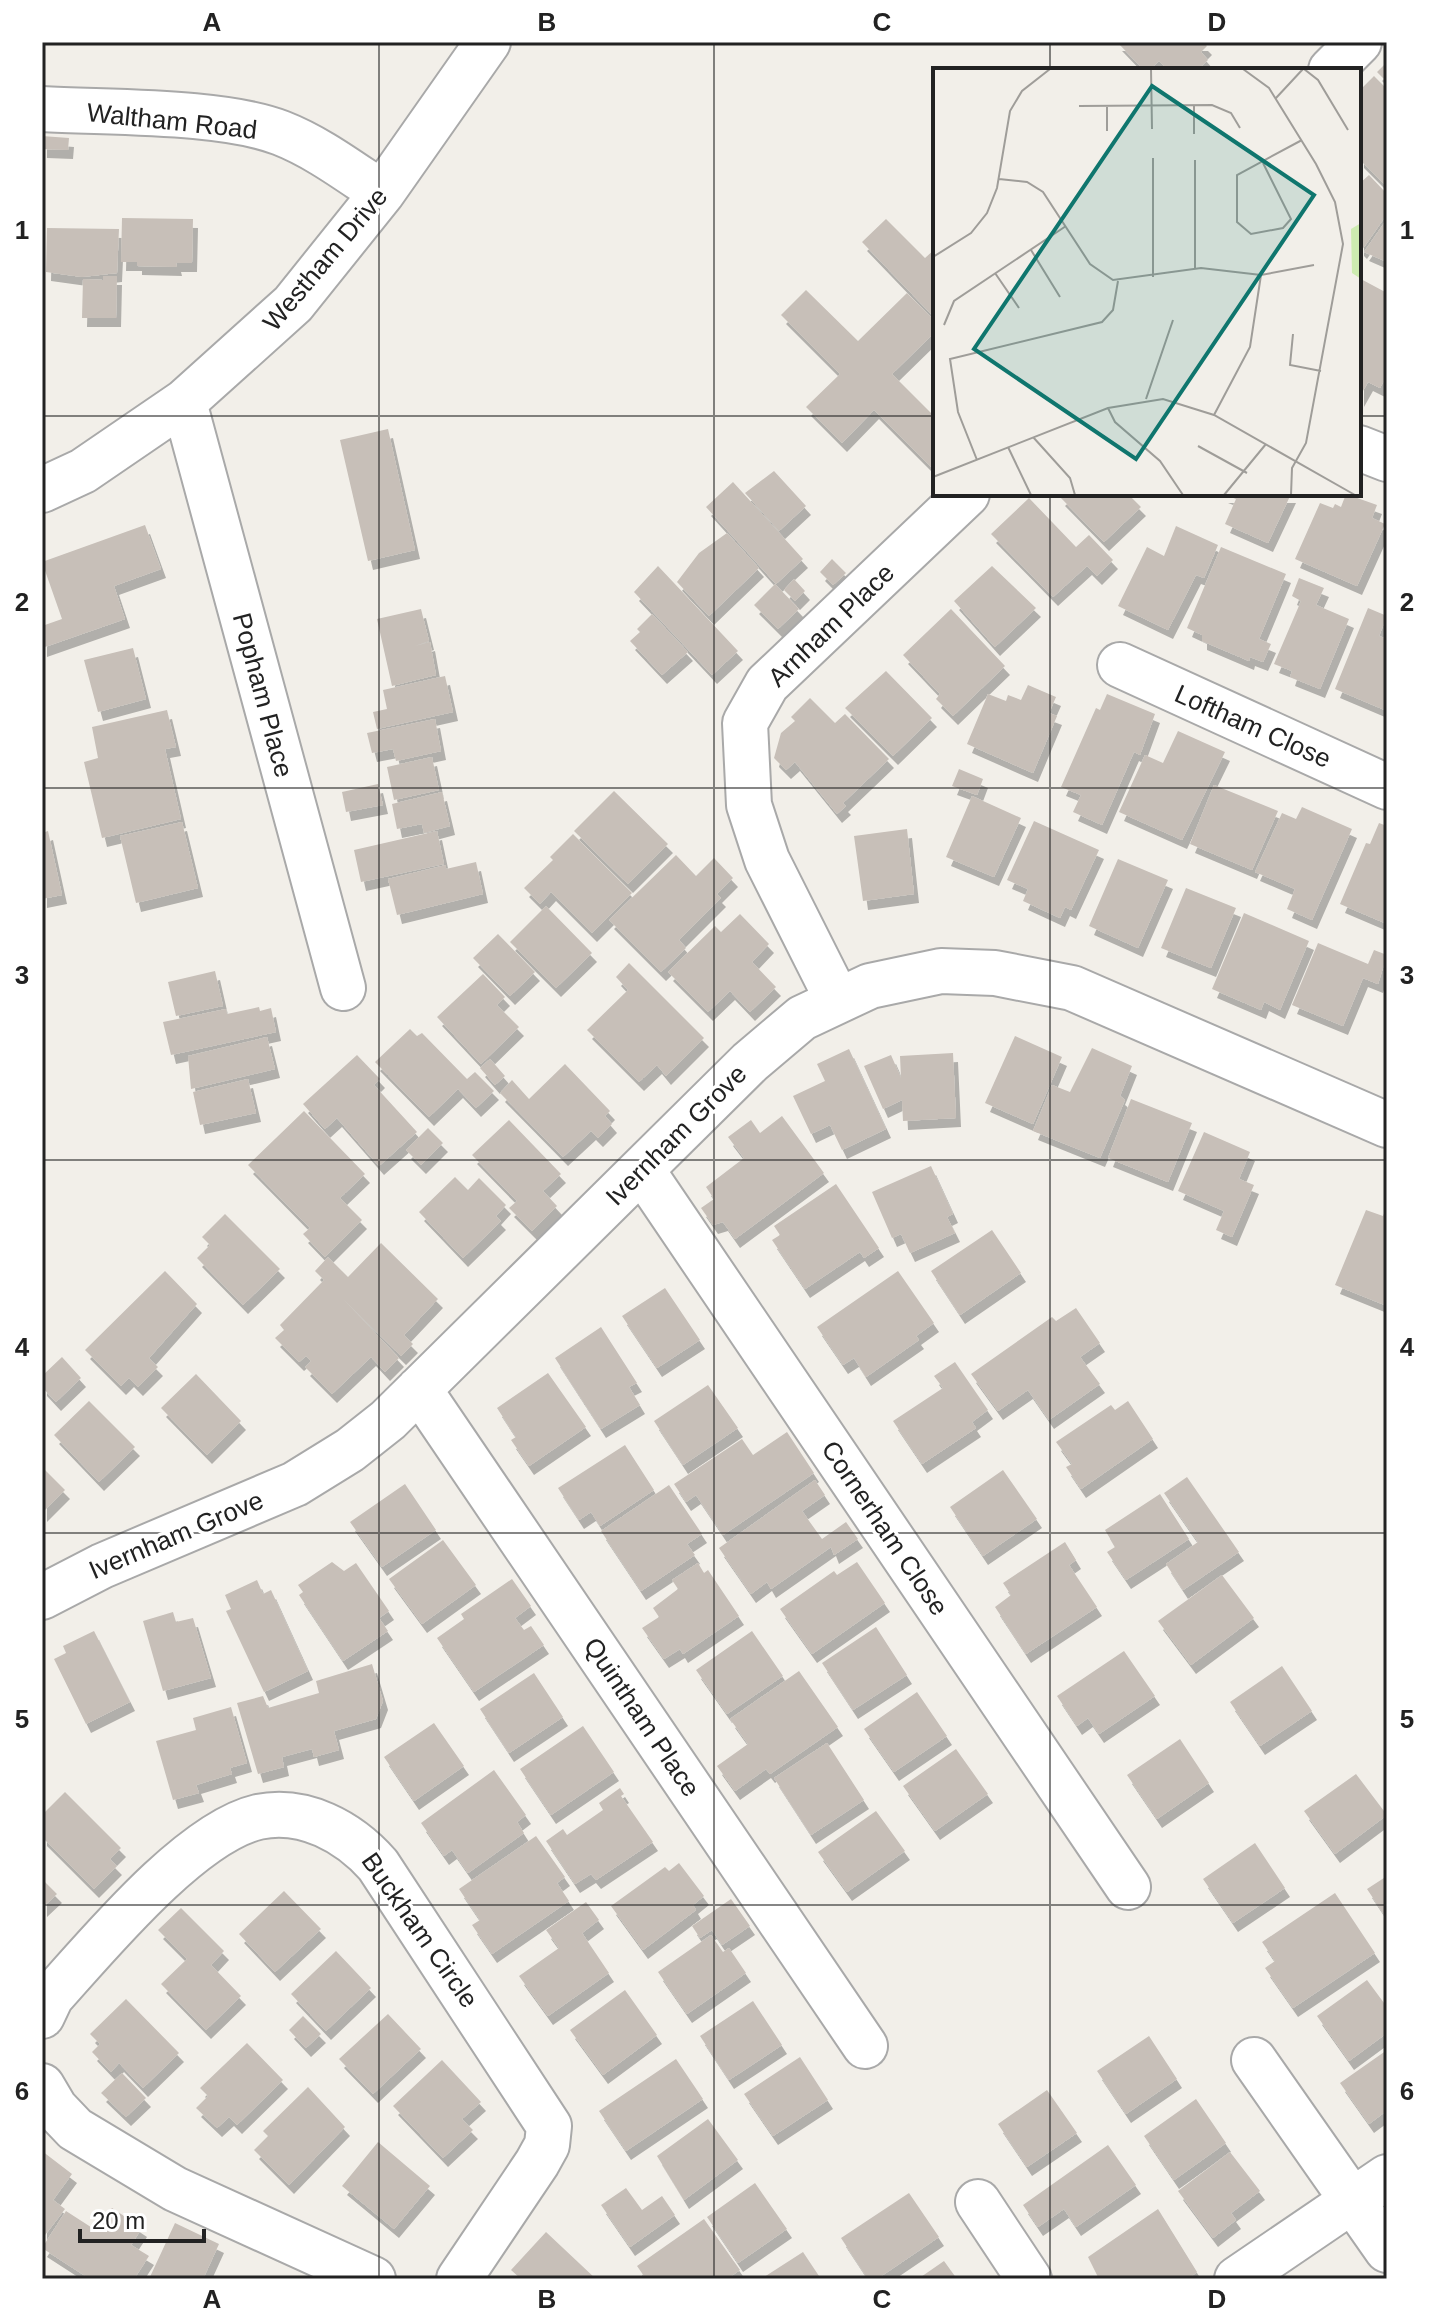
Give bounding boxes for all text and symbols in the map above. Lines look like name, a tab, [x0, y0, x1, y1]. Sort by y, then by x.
text: A	[203, 7, 222, 37]
text: B	[538, 7, 556, 37]
text: C	[873, 7, 892, 37]
text: D	[1208, 7, 1226, 37]
inset map	[933, 68, 1361, 496]
street label: Waltham Road	[85, 97, 259, 145]
street label: Westham Drive	[257, 181, 393, 337]
text: 1	[15, 215, 29, 245]
text: 1	[1400, 215, 1414, 245]
street label: Arnham Place	[762, 557, 900, 693]
text: 2	[15, 587, 29, 617]
text: 2	[1400, 587, 1414, 617]
street label: Popham Place	[227, 609, 299, 781]
street label: Loftham Close	[1170, 678, 1336, 774]
text: 3	[15, 960, 29, 990]
text: 3	[1400, 960, 1414, 990]
street label: Ivernham Grove	[599, 1058, 753, 1212]
text: 4	[15, 1332, 30, 1362]
text: 4	[1400, 1332, 1415, 1362]
street label: Cornerham Close	[816, 1435, 954, 1621]
street label: Ivernham Grove	[84, 1485, 268, 1585]
street label: Quintham Place	[578, 1632, 706, 1802]
text: 5	[15, 1704, 29, 1734]
text: 5	[1400, 1704, 1414, 1734]
street label: Buckham Circle	[355, 1847, 485, 2013]
text: 6	[15, 2076, 29, 2106]
text: 6	[1400, 2076, 1414, 2106]
scale bar	[80, 2193, 204, 2243]
text: 20 m	[92, 2207, 145, 2234]
text: A	[203, 2284, 222, 2314]
text: B	[538, 2284, 556, 2314]
text: C	[873, 2284, 892, 2314]
text: D	[1208, 2284, 1226, 2314]

